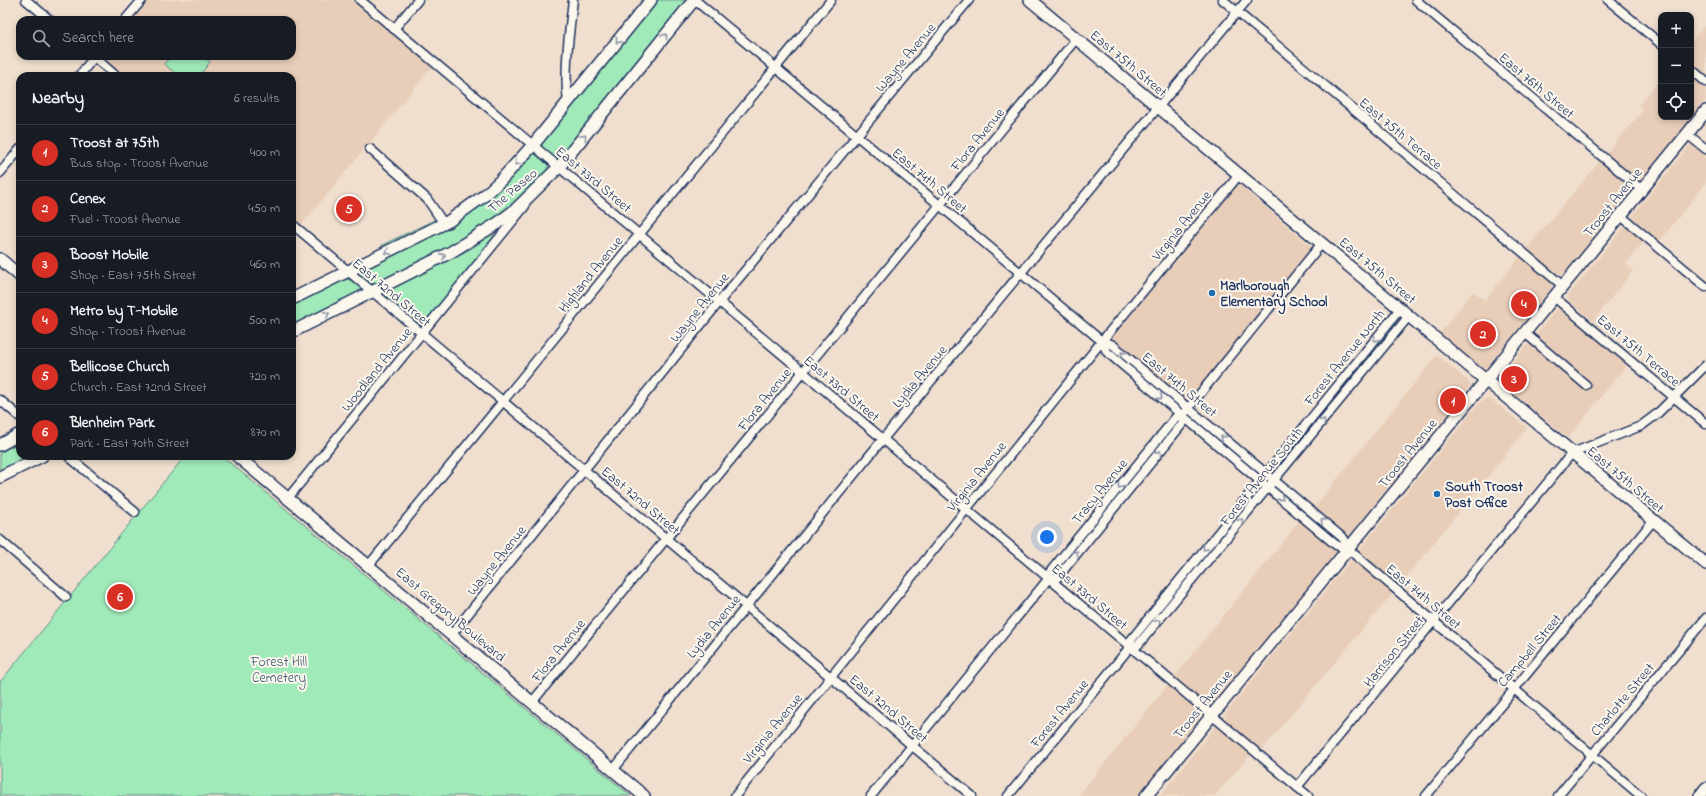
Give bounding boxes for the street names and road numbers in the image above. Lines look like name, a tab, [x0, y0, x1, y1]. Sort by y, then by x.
street label: Wayne Avenue	[871, 18, 943, 98]
street label: East 75th Street	[1085, 25, 1172, 103]
street label: East 76th Street	[1493, 48, 1579, 124]
street label: East 75th Terrace	[1354, 93, 1447, 176]
street label: Flora Avenue	[945, 103, 1011, 177]
street label: East 73rd Street	[550, 142, 636, 219]
street label: East 74th Street	[887, 143, 972, 219]
street label: Troost Avenue	[1579, 163, 1648, 242]
street label: The Paseo	[483, 164, 542, 219]
street label: Virginia Avenue	[1147, 186, 1218, 267]
street label: Highland Avenue	[554, 232, 630, 318]
street label: East 75th Street	[1334, 232, 1421, 310]
street label: East 72nd Street	[347, 254, 435, 333]
street label: Wayne Avenue	[665, 268, 736, 348]
street label: Forest Avenue North	[1299, 305, 1391, 412]
street label: East 75th Terrace	[1592, 310, 1685, 393]
street label: Woodland Avenue	[336, 323, 418, 417]
street label: Lydia Avenue	[887, 340, 954, 414]
street label: East 74th Street	[1137, 347, 1222, 423]
street label: East 73rd Street	[798, 351, 884, 428]
street label: Flora Avenue	[732, 363, 798, 437]
street label: Troost Avenue	[1374, 414, 1443, 493]
street label: Forest Avenue South	[1215, 423, 1309, 532]
street label: Virginia Avenue	[942, 437, 1013, 518]
street label: East 75th Street	[1582, 441, 1669, 519]
street label: Tracy Avenue	[1067, 454, 1135, 530]
street label: East 72nd Street	[596, 462, 684, 541]
street label: Wayne Avenue	[462, 521, 533, 601]
street label: East 73rd Street	[1046, 559, 1132, 636]
street label: East 74th Street	[1381, 559, 1466, 635]
street label: East Gregory Boulevard	[390, 563, 510, 669]
street label: Lydia Avenue	[682, 590, 748, 664]
street label: Campbell Street	[1493, 609, 1567, 692]
street label: Harrison Street	[1359, 611, 1430, 692]
street label: Flora Avenue	[526, 614, 592, 688]
street label: Charlotte Street	[1586, 658, 1660, 741]
street label: Troost Avenue	[1169, 665, 1238, 744]
street label: East 72nd Street	[844, 670, 932, 749]
street label: Forest Avenue	[1025, 675, 1095, 754]
street label: Virginia Avenue	[738, 689, 809, 770]

